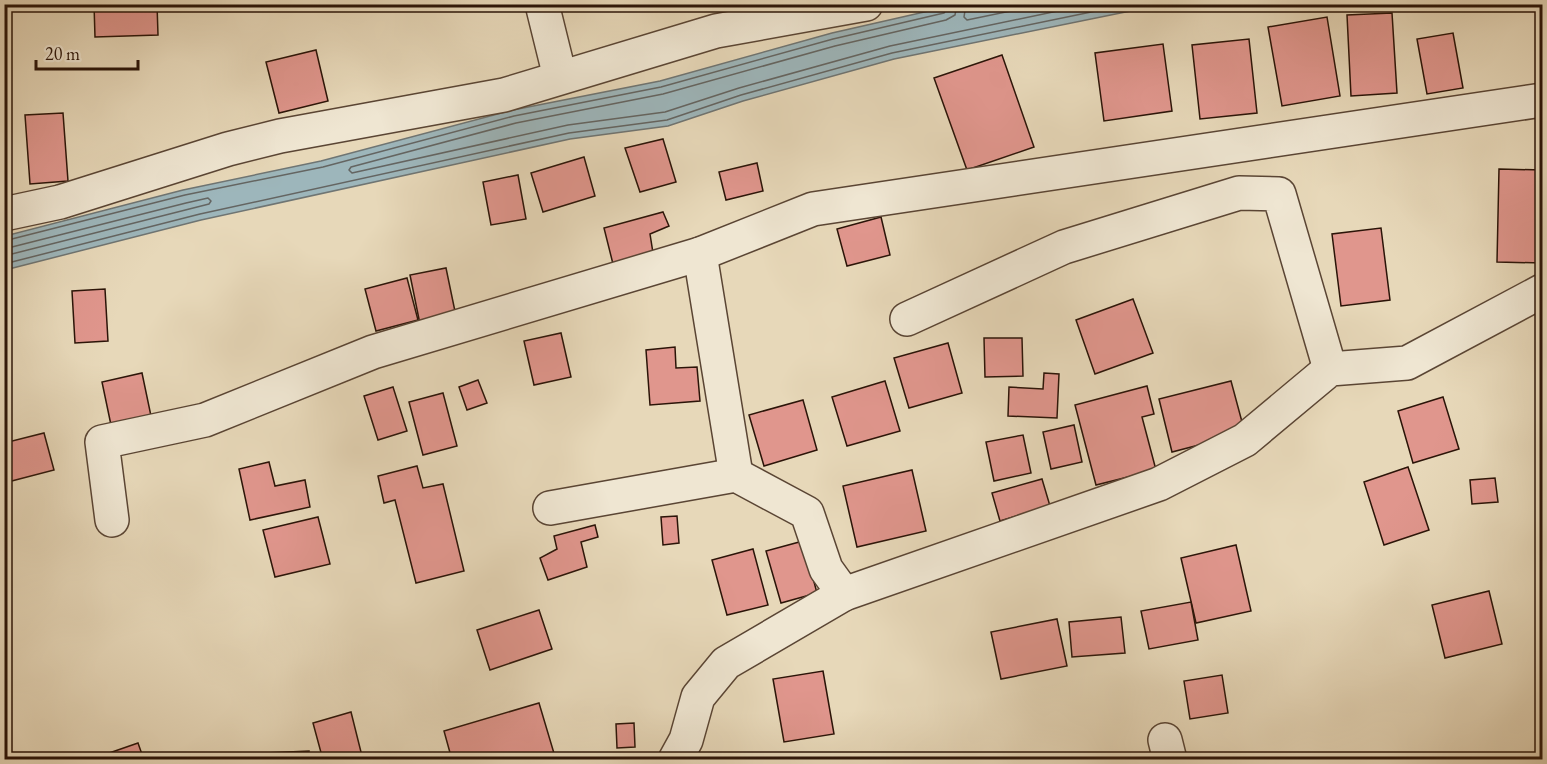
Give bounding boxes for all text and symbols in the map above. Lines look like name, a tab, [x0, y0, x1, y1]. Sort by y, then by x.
scale bar	[36, 33, 138, 71]
text: 20 m	[45, 42, 80, 65]

